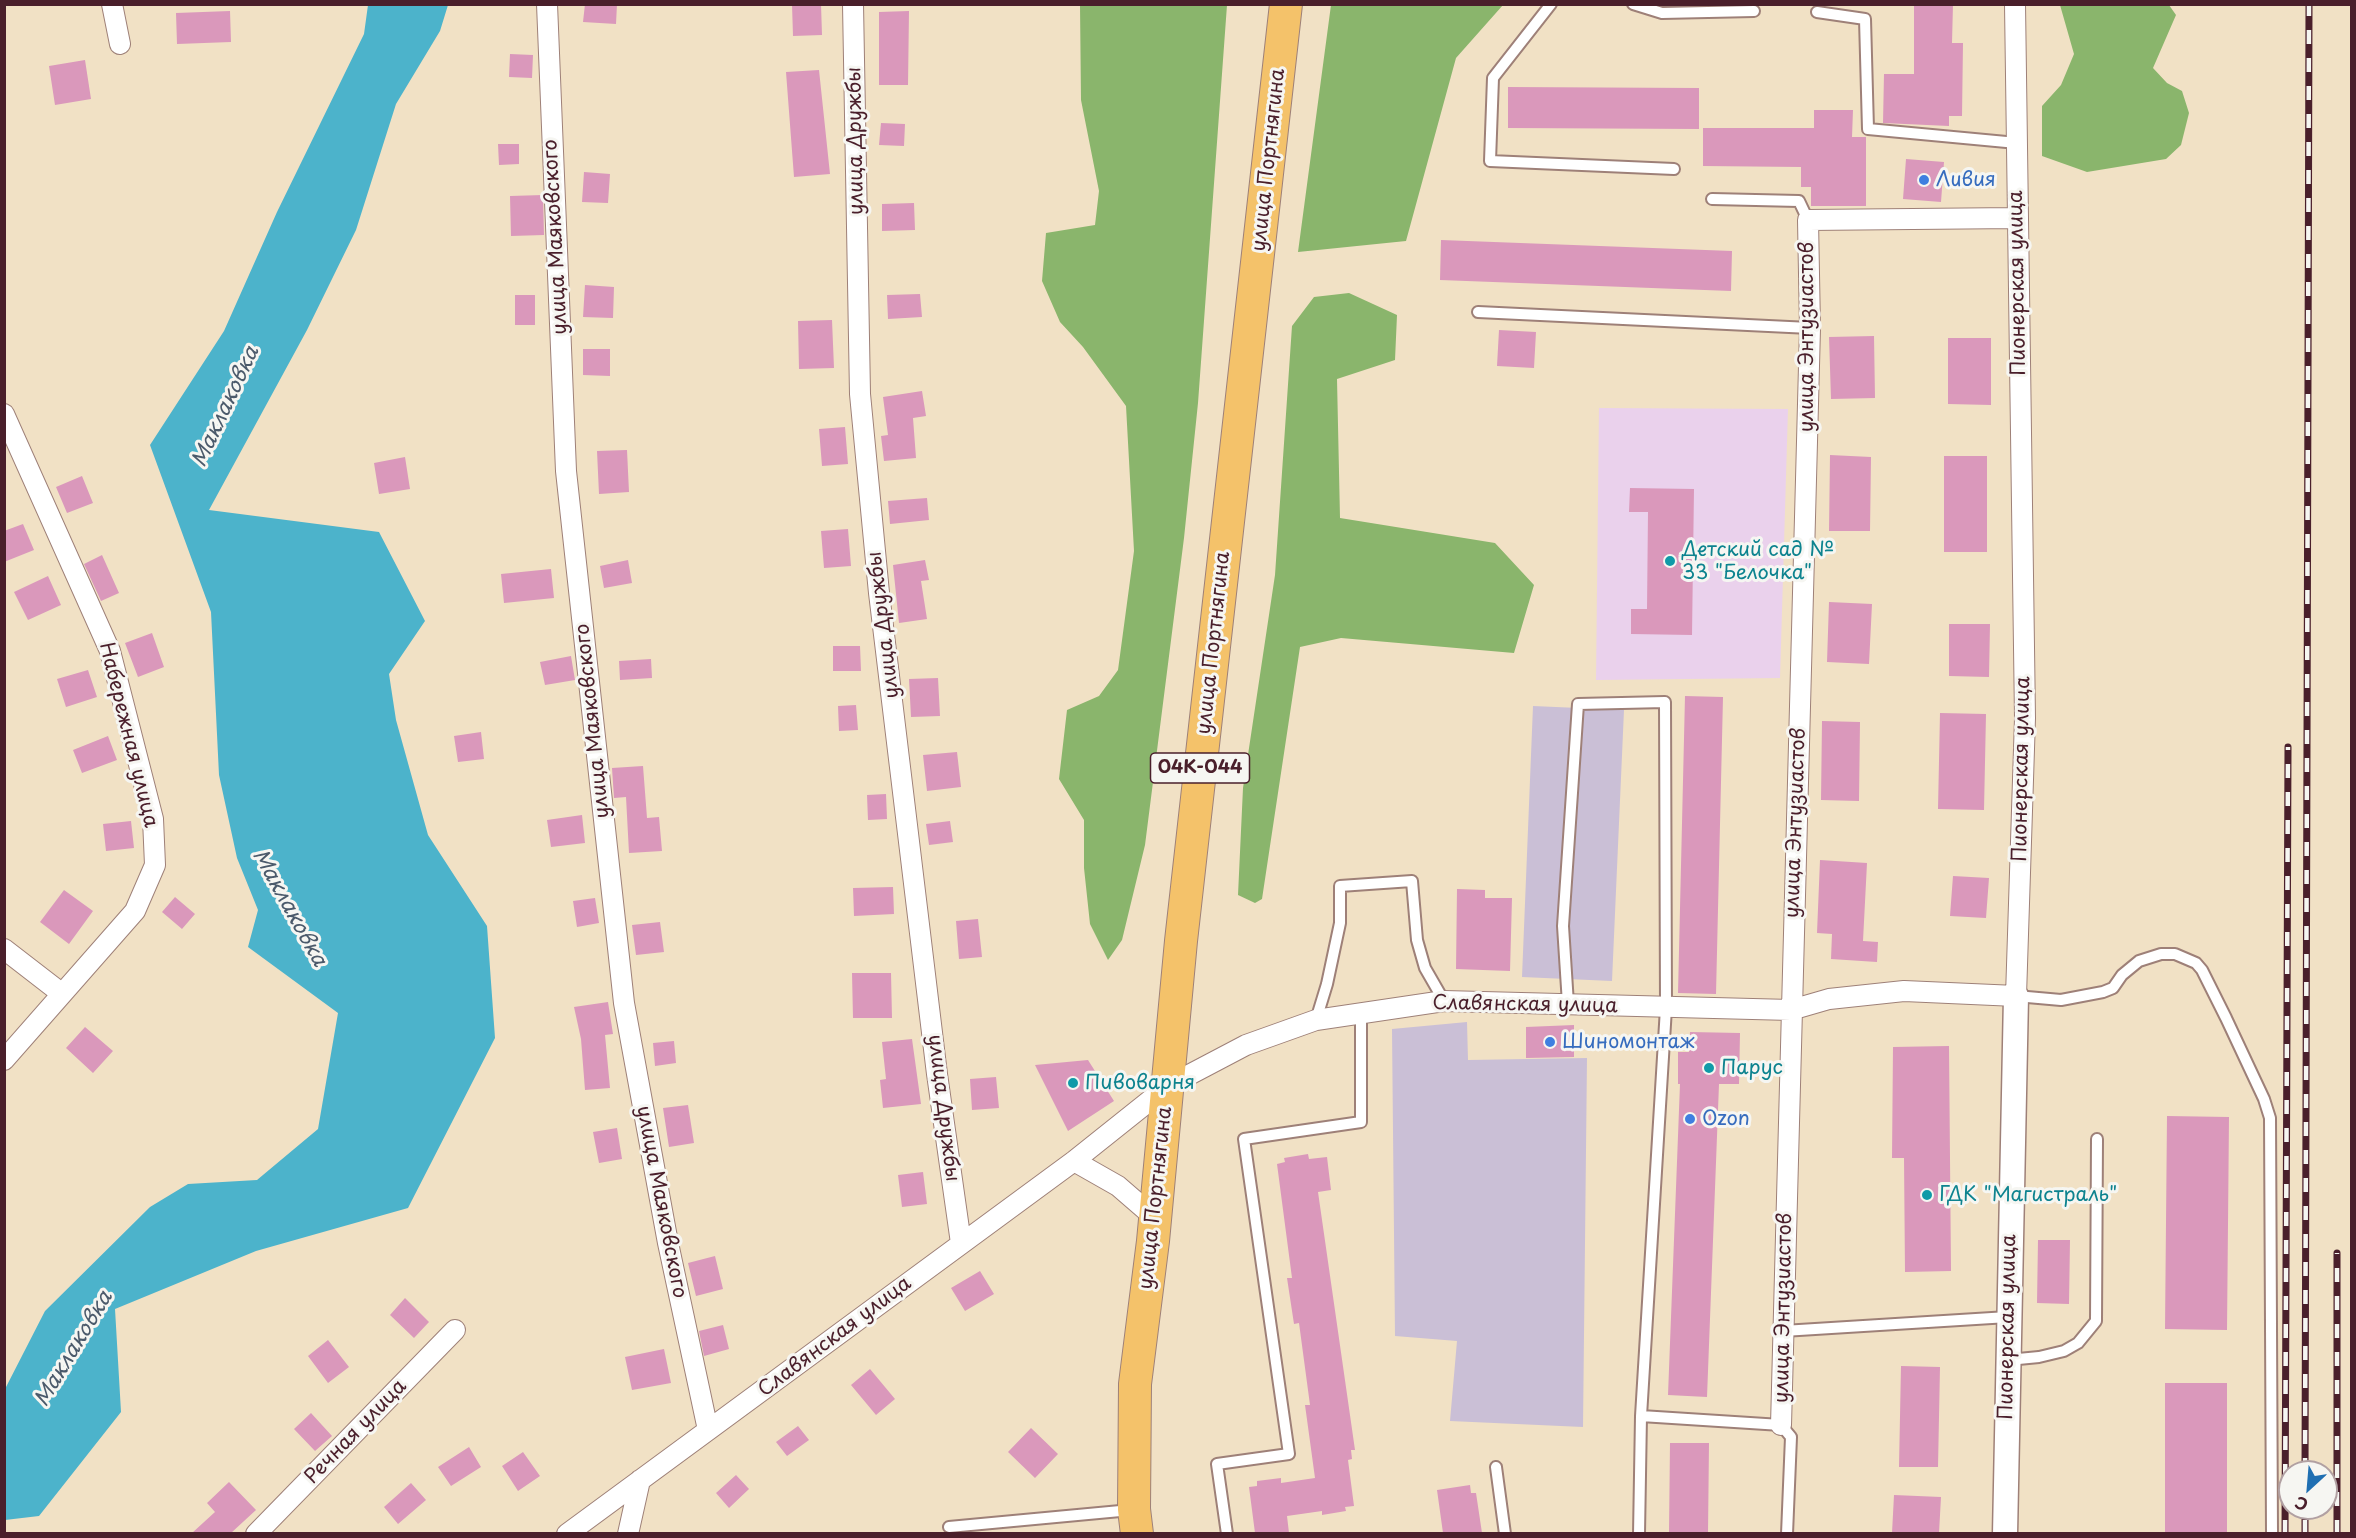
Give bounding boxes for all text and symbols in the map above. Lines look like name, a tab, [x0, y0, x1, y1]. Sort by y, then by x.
street label: улица Дружбы	[843, 67, 869, 215]
street label: улица Портнягина	[1247, 67, 1291, 253]
street label: улица Маяковского	[539, 139, 573, 335]
place label: Ливия	[1936, 168, 1996, 192]
marker: Ливия	[1917, 173, 1931, 187]
street label: Пионерская улица	[2004, 190, 2032, 376]
street label: улица Энтузиастов	[1795, 242, 1819, 432]
water label: Маклаковка	[187, 343, 265, 471]
place label: Детский сад № 33 "Белочка"	[1682, 538, 1834, 585]
street label: улица Дружбы	[863, 550, 905, 700]
street label: улица Портнягина	[1192, 550, 1236, 736]
marker: Детский сад № 33 "Белочка"	[1663, 554, 1677, 568]
street label: улица Маяковского	[571, 622, 615, 820]
street label: Набережная улица	[93, 640, 163, 830]
street label: Пионерская улица	[2008, 676, 2036, 862]
street label: улица Энтузиастов	[1781, 727, 1811, 919]
road number: 04К-044	[1150, 753, 1250, 783]
water label: Маклаковка	[246, 845, 332, 971]
street label: Славянская улица	[1432, 991, 1618, 1019]
place label: Шиномонтаж	[1562, 1030, 1694, 1054]
street label: улица Дружбы	[922, 1033, 964, 1183]
marker: Шиномонтаж	[1543, 1035, 1557, 1049]
place label: Парус	[1721, 1056, 1783, 1080]
marker: Парус	[1702, 1061, 1716, 1075]
place label: Пивоварня	[1085, 1071, 1195, 1095]
marker: Пивоварня	[1066, 1076, 1080, 1090]
street label: улица Маяковского	[631, 1104, 691, 1300]
street label: улица Портнягина	[1134, 1105, 1178, 1291]
place label: Ozon	[1702, 1107, 1750, 1131]
marker: Ozon	[1683, 1112, 1697, 1126]
place label: ГДК "Магистраль"	[1939, 1183, 2117, 1207]
marker: ГДК "Магистраль"	[1920, 1188, 1934, 1202]
street label: улица Энтузиастов	[1770, 1213, 1798, 1403]
street label: Пионерская улица	[1994, 1234, 2022, 1420]
street label: Славянская улица	[754, 1272, 916, 1402]
water label: Маклаковка	[30, 1287, 118, 1411]
street label: Речная улица	[300, 1375, 412, 1489]
north arrow	[2278, 1460, 2338, 1520]
text: С	[2290, 1491, 2312, 1518]

